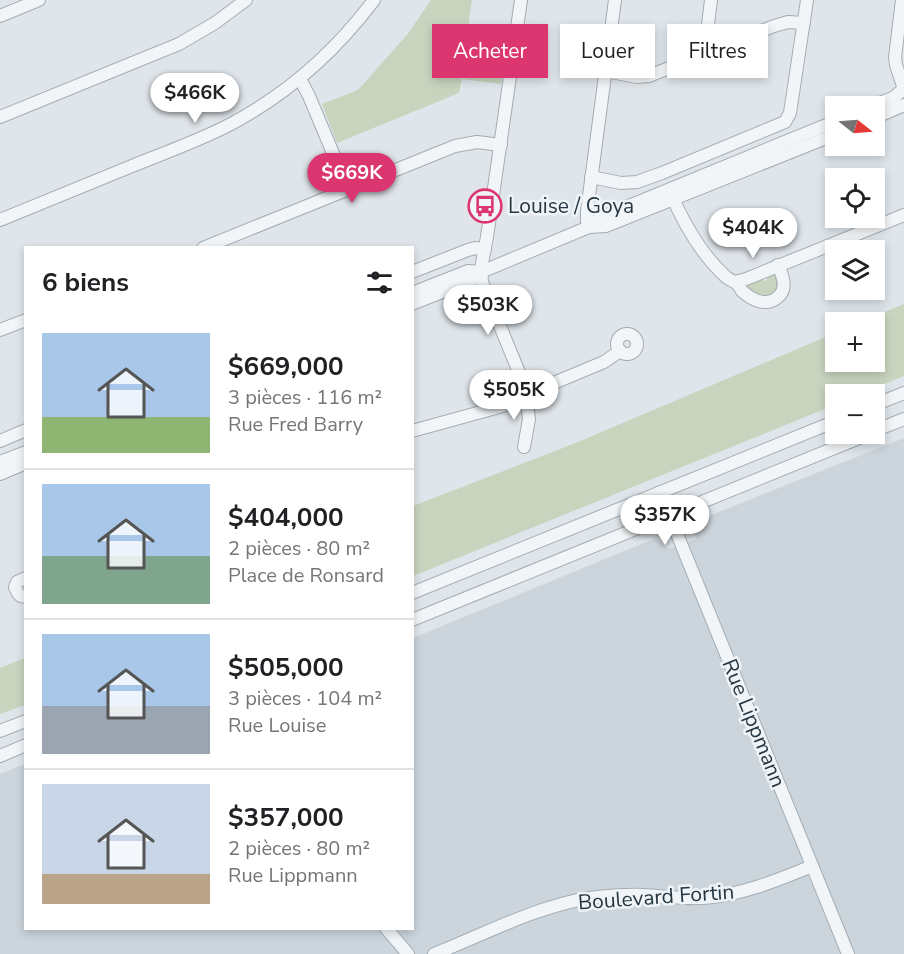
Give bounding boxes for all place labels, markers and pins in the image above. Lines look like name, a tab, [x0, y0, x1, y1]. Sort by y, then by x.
pin: $466K	[153, 73, 237, 124]
pin: $669K	[310, 153, 394, 204]
bus stop icon: Louise / Goya	[467, 188, 503, 224]
place label: Louise / Goya	[508, 192, 634, 220]
pin: $404K	[711, 208, 795, 259]
pin: $503K	[446, 285, 530, 336]
pin: $505K	[472, 370, 556, 421]
pin: $357K	[623, 495, 707, 546]

